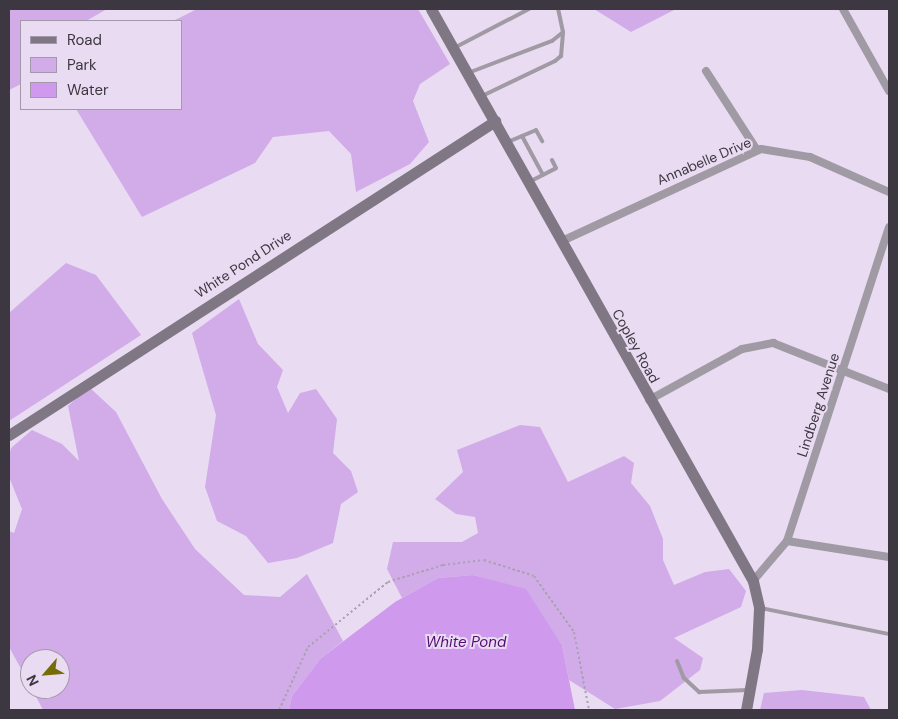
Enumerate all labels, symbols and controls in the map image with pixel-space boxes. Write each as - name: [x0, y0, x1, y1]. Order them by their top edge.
- legend: [20, 20, 182, 110]
- text: Road: [67, 30, 102, 50]
- text: Park: [67, 55, 97, 75]
- text: Water: [67, 80, 108, 100]
- street label: Annabelle Drive: [654, 134, 754, 188]
- street label: White Pond Drive: [192, 227, 294, 301]
- street label: Copley Road: [609, 306, 663, 386]
- street label: Lindberg Avenue: [793, 351, 843, 459]
- water label: White Pond: [426, 634, 506, 652]
- north arrow: [20, 649, 70, 699]
- text: N: [22, 672, 43, 689]

